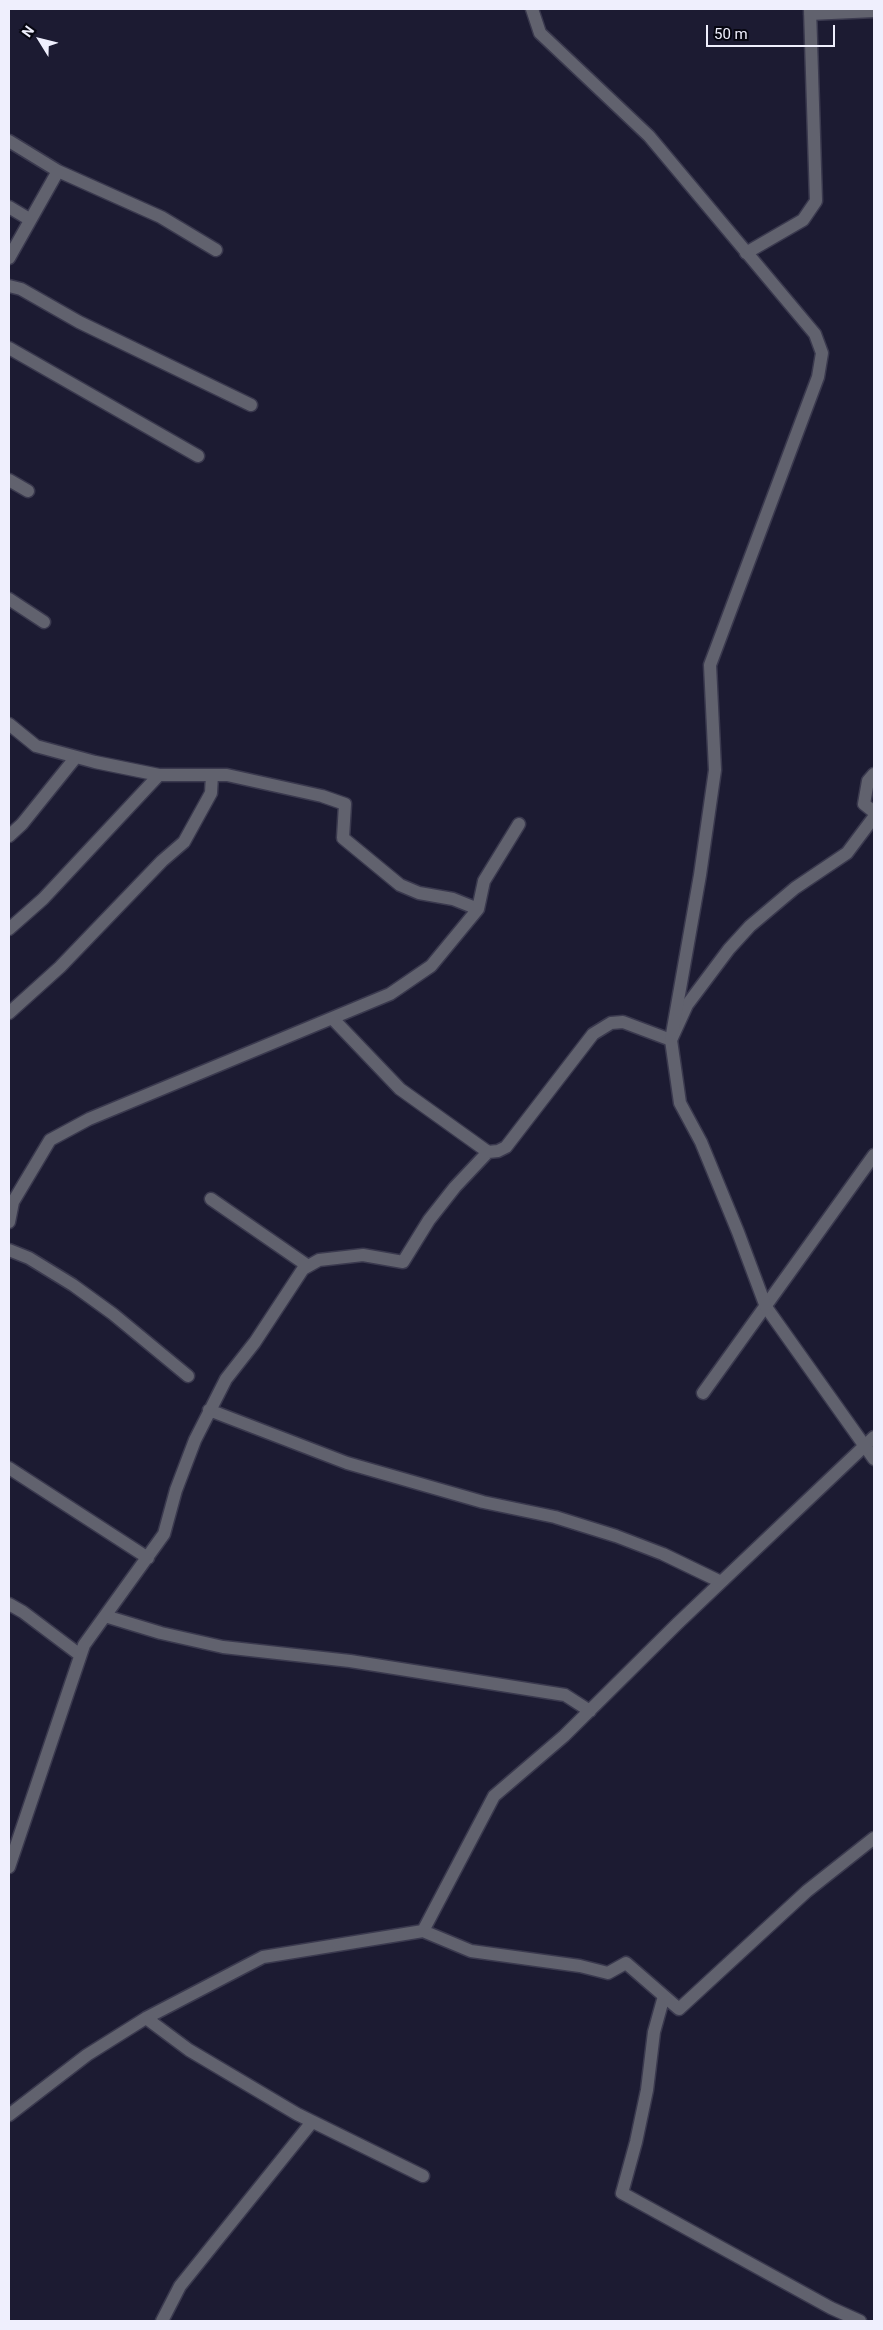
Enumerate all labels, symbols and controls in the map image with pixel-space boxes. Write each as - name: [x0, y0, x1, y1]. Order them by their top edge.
- north arrow: [15, 15, 65, 65]
- scale bar: [708, 15, 837, 47]
- text: N: [18, 22, 37, 40]
- text: 50 m: [714, 25, 748, 43]

